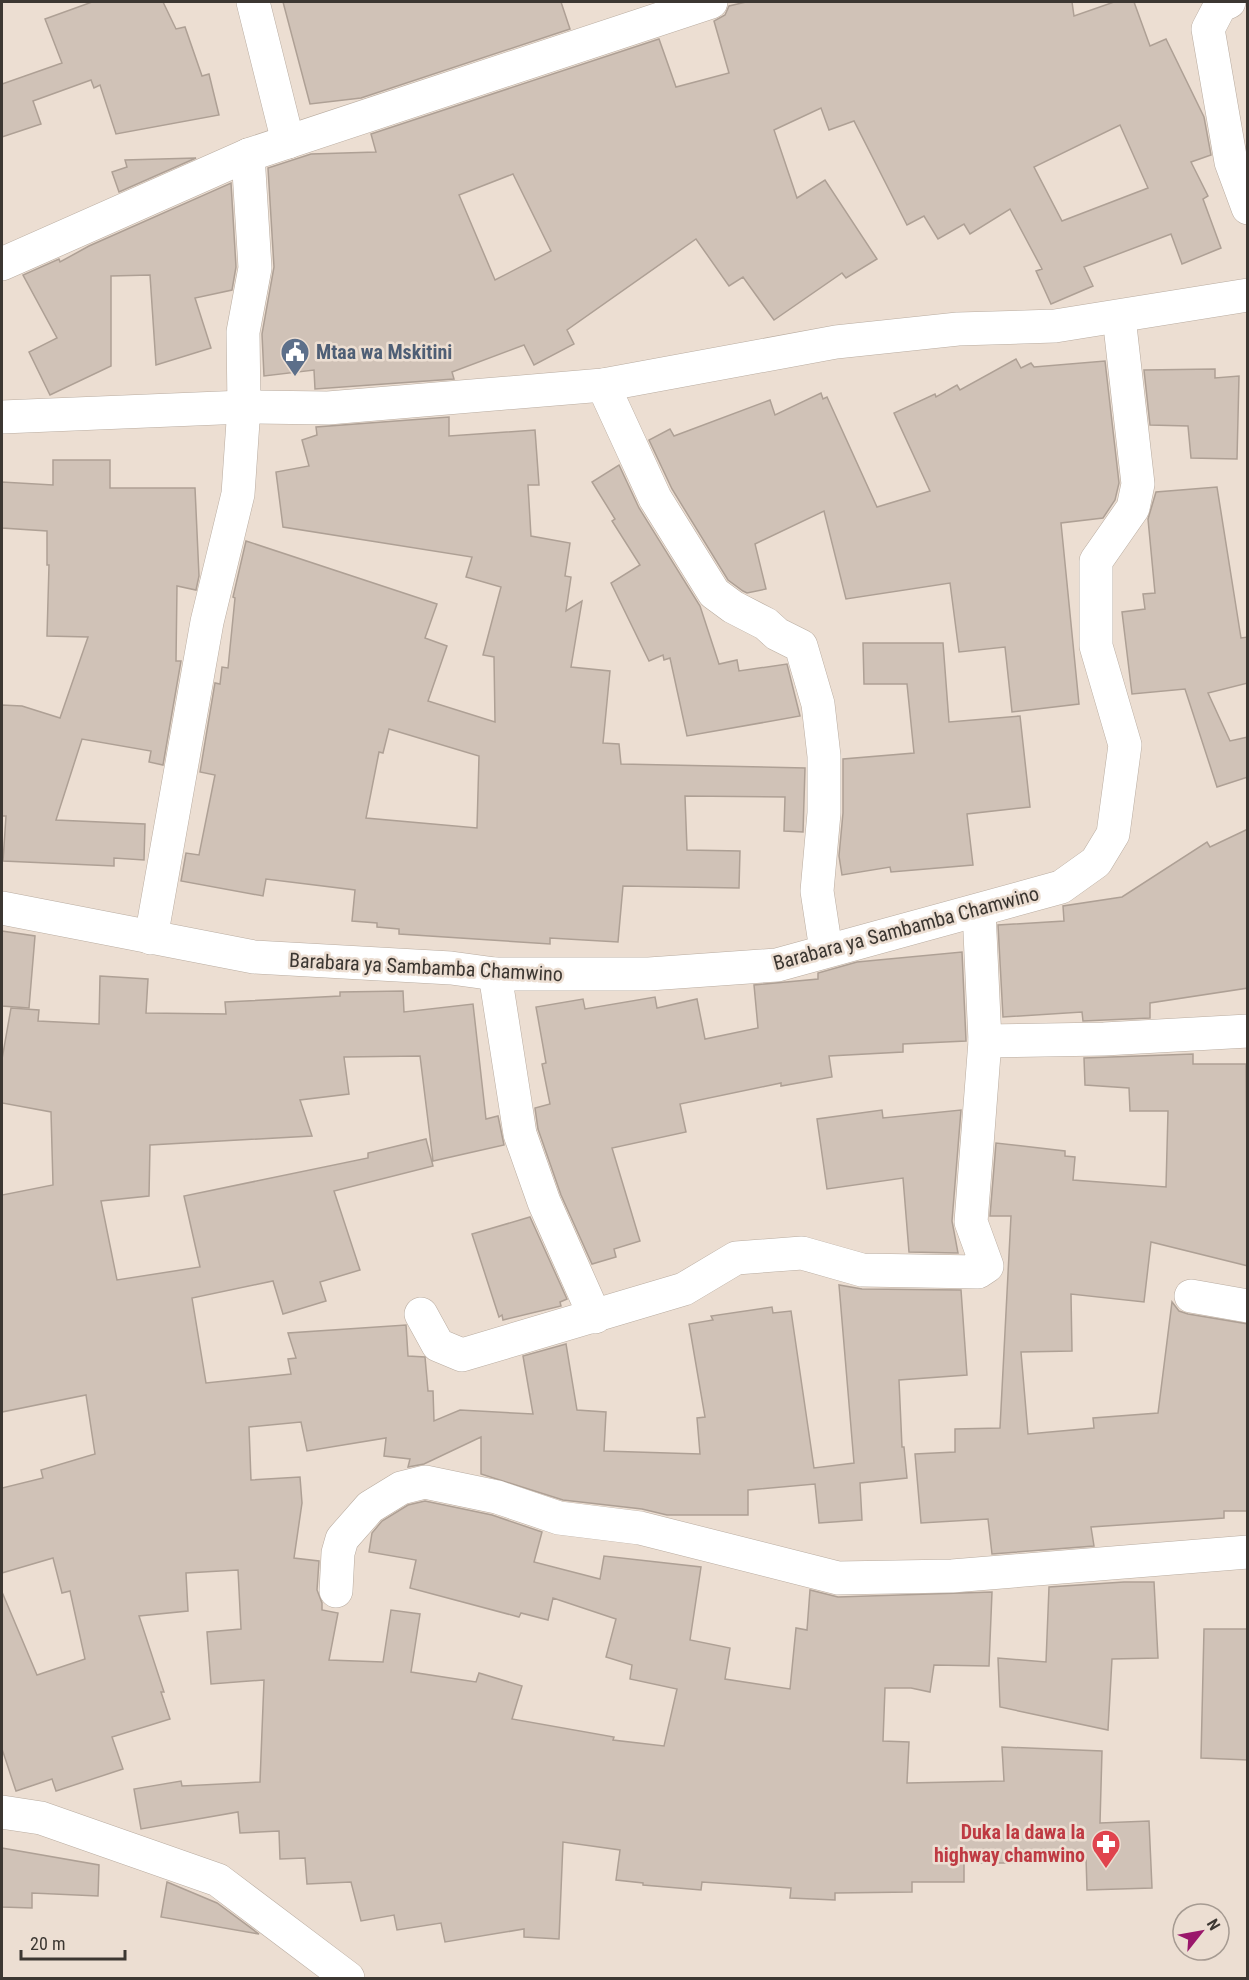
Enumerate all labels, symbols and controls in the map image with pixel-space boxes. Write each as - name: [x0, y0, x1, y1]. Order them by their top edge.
- public building icon: Mtaa wa Mskitini: [279, 336, 311, 378]
- place label: Mtaa wa Mskitini: [316, 340, 452, 364]
- street label: Barabara ya Sambamba Chamwino: [771, 881, 1041, 975]
- street label: Barabara ya Sambamba Chamwino: [289, 948, 563, 986]
- place label: Duka la dawa la highway chamwino: [934, 1820, 1085, 1867]
- pharmacy icon: Duka la dawa la highway chamwino: [1090, 1828, 1122, 1870]
- north arrow: [1171, 1902, 1231, 1962]
- text: N: [1203, 1915, 1224, 1934]
- scale bar: [21, 1923, 124, 1961]
- text: 20 m: [30, 1933, 65, 1954]

